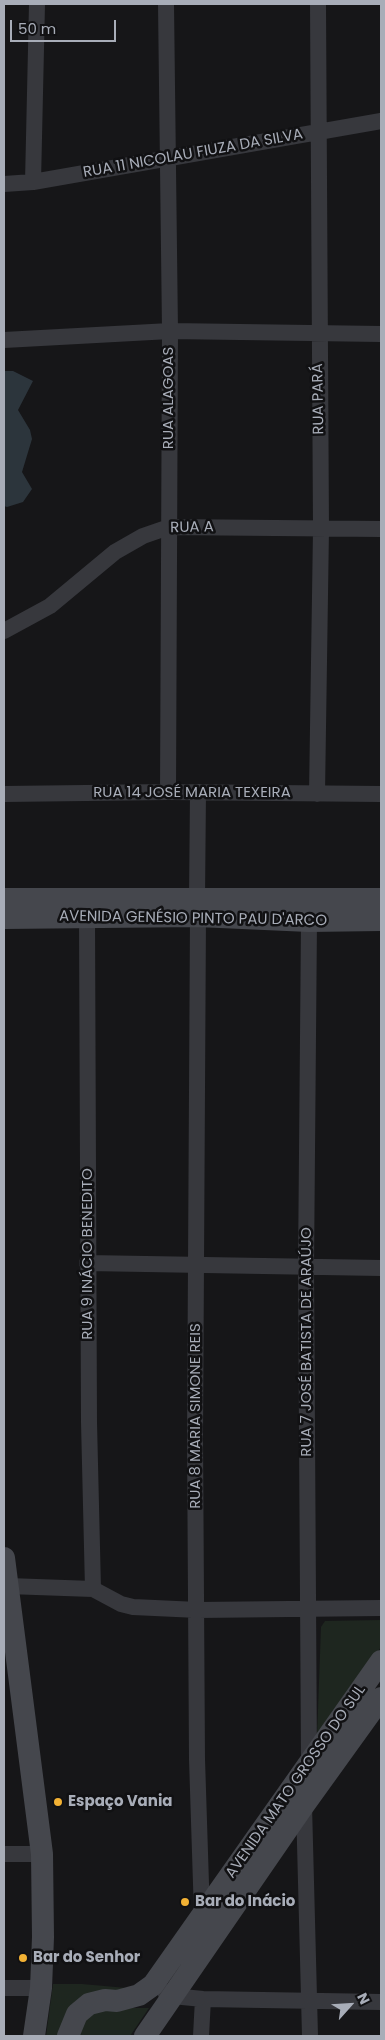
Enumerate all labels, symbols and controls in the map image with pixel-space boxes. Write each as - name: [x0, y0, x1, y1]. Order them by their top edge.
- scale bar: [12, 10, 119, 42]
- text: 50 m: [18, 18, 56, 39]
- street label: RUA 11 NICOLAU FIUZA DA SILVA: [82, 126, 304, 182]
- street label: RUA ALAGOAS: [160, 347, 178, 449]
- street label: RUA PARÁ: [309, 363, 329, 435]
- street label: RUA A: [170, 519, 214, 537]
- street label: RUA 14 JOSÉ MARIA TEXEIRA: [93, 784, 291, 802]
- street label: AVENIDA GENÉSIO PINTO PAU D'ARCO: [59, 908, 327, 930]
- street label: RUA 9 INÁCIO BENEDITO: [79, 1168, 97, 1340]
- street label: RUA 7 JOSÉ BATISTA DE ARAÚJO: [298, 1227, 316, 1457]
- street label: RUA 8 MARIA SIMONE REIS: [187, 1323, 205, 1509]
- street label: AVENIDA MATO GROSSO DO SUL: [222, 1682, 370, 1882]
- place label: Espaço Vania: [68, 1793, 173, 1811]
- marker: Espaço Vania: [52, 1796, 64, 1808]
- place label: Bar do Inácio: [195, 1893, 295, 1911]
- marker: Bar do Inácio: [179, 1896, 191, 1908]
- place label: Bar do Senhor: [33, 1949, 140, 1967]
- marker: Bar do Senhor: [17, 1952, 29, 1964]
- north arrow: [325, 1980, 375, 2030]
- text: N: [352, 1989, 375, 2008]

